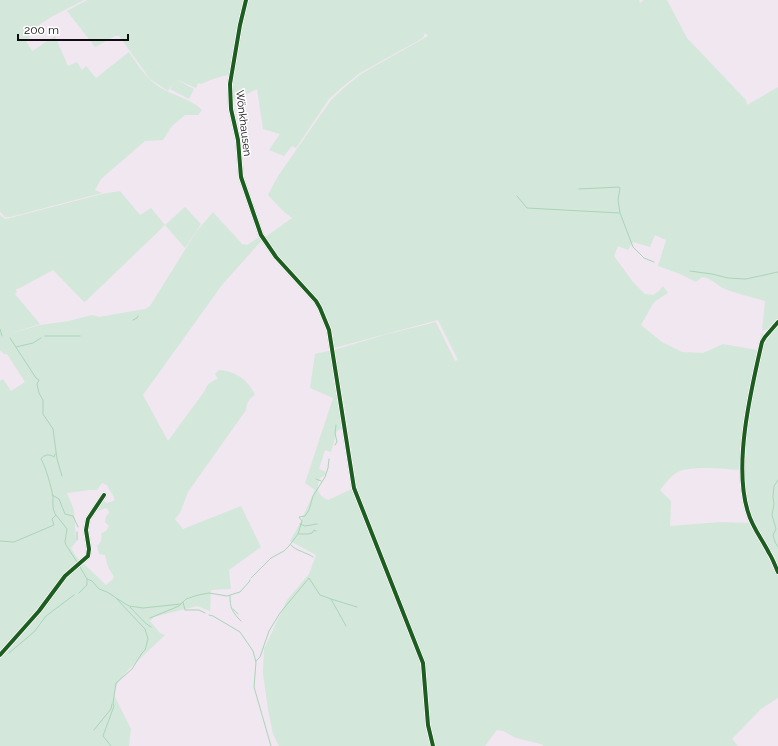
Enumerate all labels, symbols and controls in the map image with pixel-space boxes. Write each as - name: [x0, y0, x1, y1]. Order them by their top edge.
- scale bar: [18, 16, 128, 42]
- text: 200 m: [24, 23, 59, 37]
- street label: Wönkhausen: [233, 89, 254, 157]

